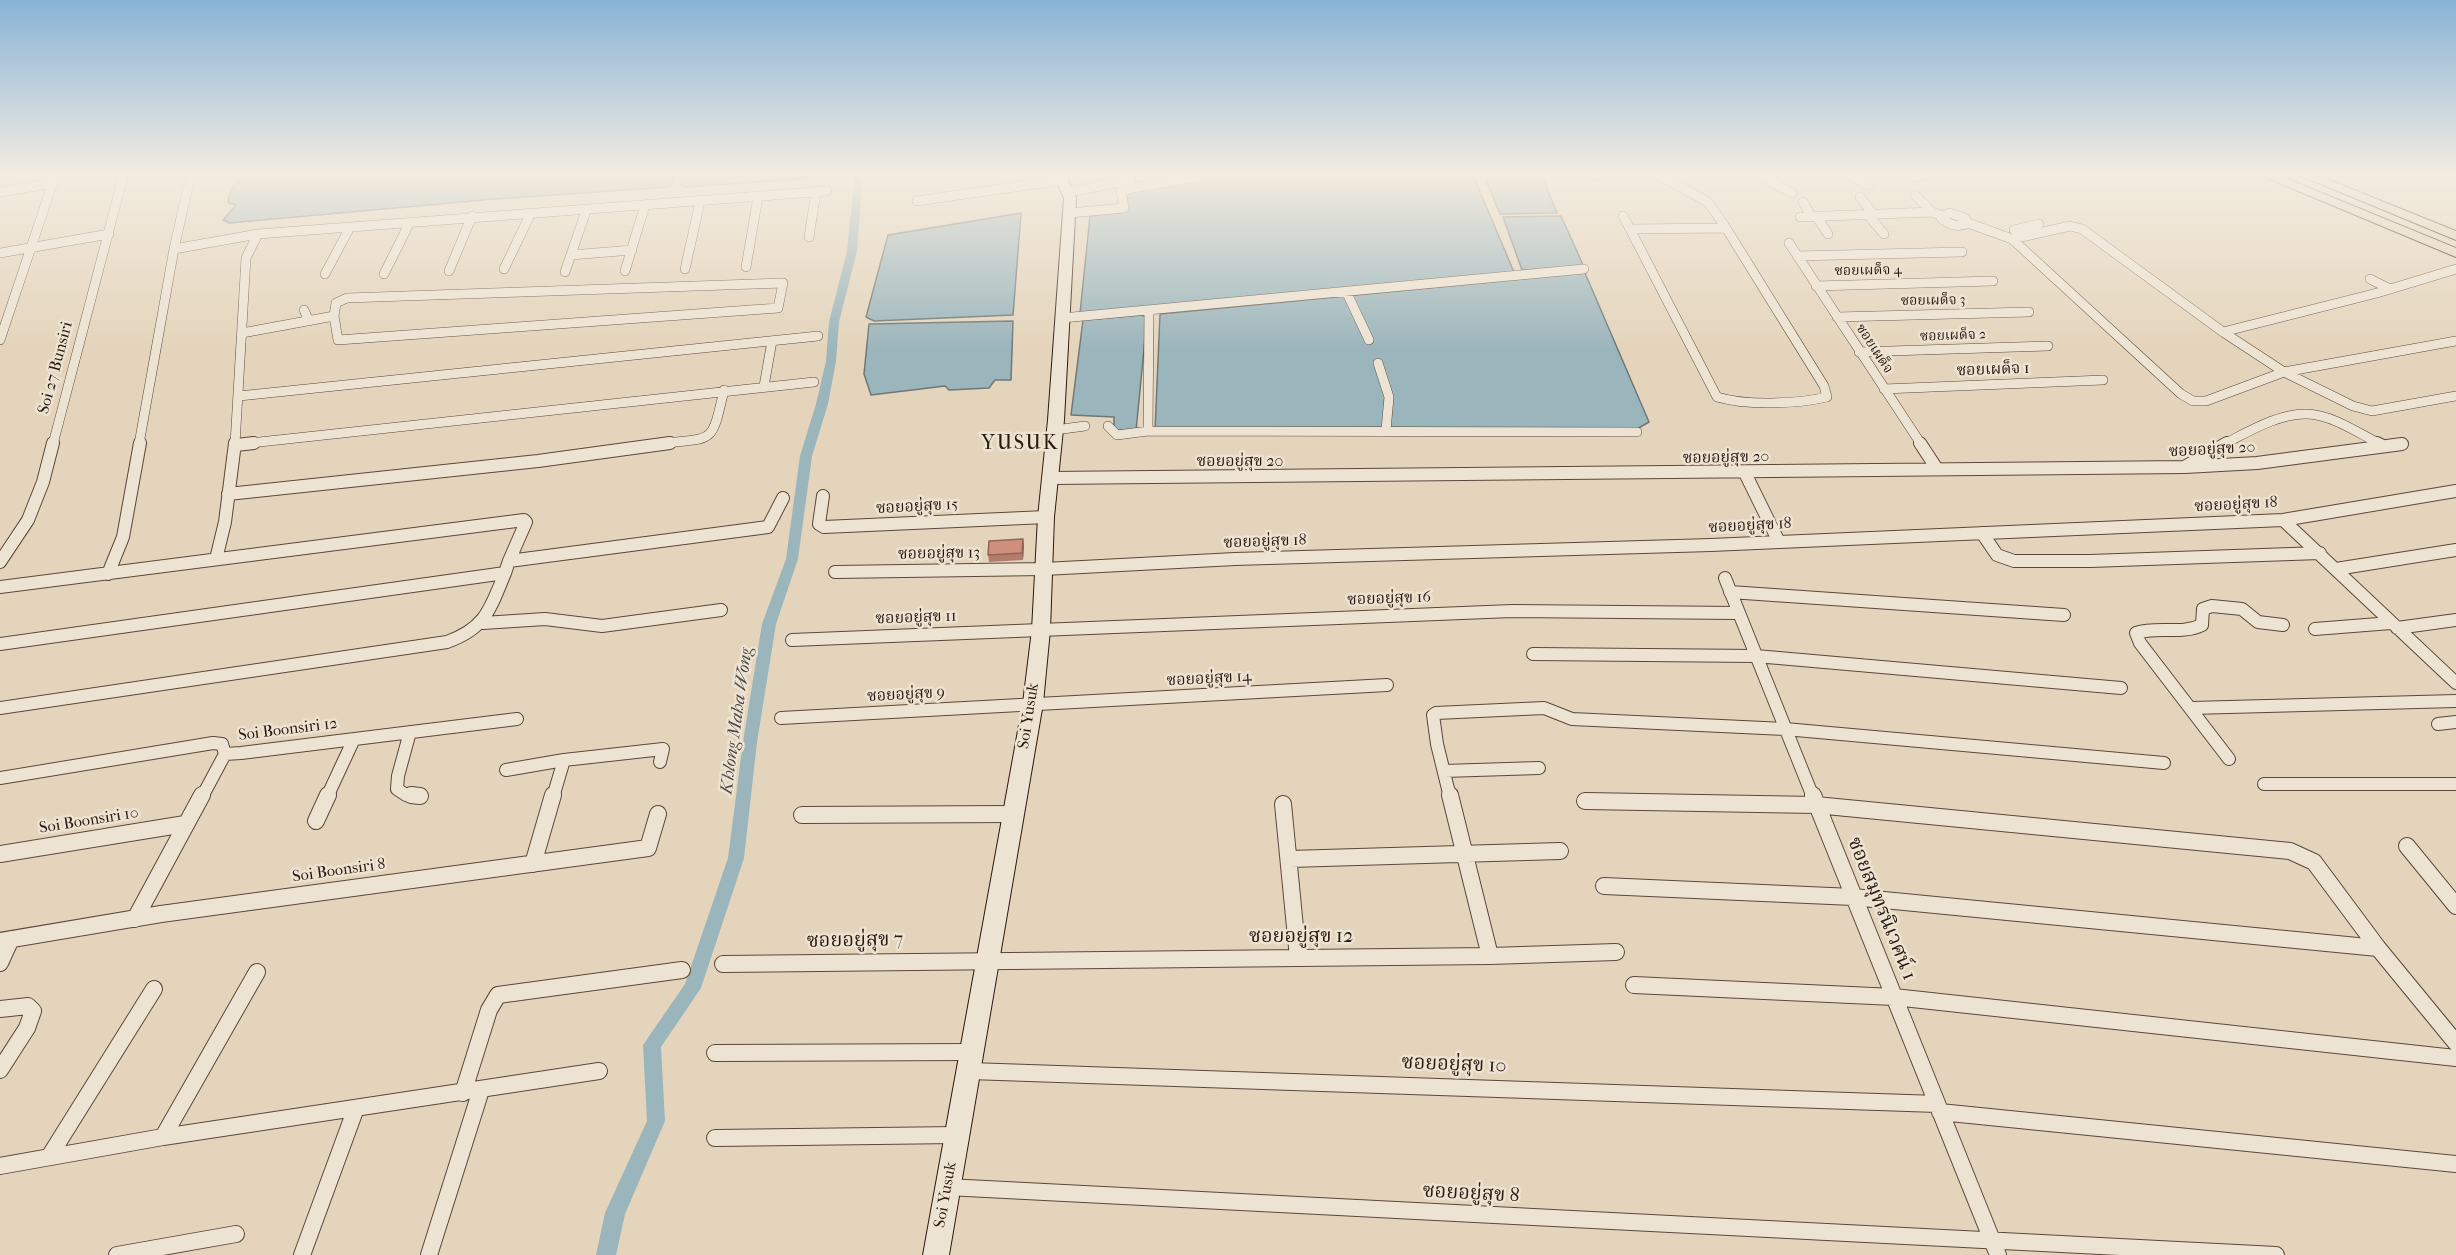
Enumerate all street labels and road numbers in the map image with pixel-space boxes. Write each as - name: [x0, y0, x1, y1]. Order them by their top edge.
- street label: ซอยเผด็จ 4: [1834, 262, 1902, 280]
- street label: ซอยเผด็จ 3: [1901, 292, 1965, 310]
- street label: Soi 27 Bunsiri: [34, 320, 78, 416]
- street label: ซอยเผด็จ: [1852, 321, 1896, 377]
- street label: ซอยเผด็จ 2: [1920, 326, 1986, 346]
- street label: ซอยเผด็จ 1: [1956, 359, 2030, 381]
- street label: ซอยอยู่สุข 20: [2168, 438, 2256, 462]
- street label: ซอยอยู่สุข 20: [1682, 448, 1770, 468]
- street label: ซอยอยู่สุข 20: [1197, 452, 1283, 472]
- street label: ซอยอยู่สุข 18: [2194, 493, 2278, 517]
- street label: ซอยอยู่สุข 15: [875, 495, 959, 519]
- street label: ซอยอยู่สุข 18: [1708, 514, 1792, 538]
- street label: ซอยอยู่สุข 18: [1223, 531, 1307, 553]
- street label: ซอยอยู่สุข 13: [898, 544, 980, 564]
- street label: ซอยอยู่สุข 16: [1347, 588, 1431, 610]
- street label: ซอยอยู่สุข 11: [875, 607, 957, 629]
- street label: ซอยอยู่สุข 14: [1166, 667, 1252, 691]
- street label: Soi Yusuk: [1014, 682, 1044, 750]
- street label: ซอยอยู่สุข 9: [867, 683, 945, 707]
- street label: Soi Boonsiri 12: [237, 714, 339, 746]
- street label: Soi Boonsiri 10: [38, 804, 140, 838]
- street label: ซอยสมุทรนิเวศน์ 1: [1841, 834, 1921, 984]
- street label: Soi Boonsiri 8: [291, 855, 387, 887]
- street label: ซอยอยู่สุข 12: [1249, 925, 1353, 949]
- street label: ซอยอยู่สุข 7: [806, 928, 904, 954]
- street label: ซอยอยู่สุข 10: [1401, 1051, 1507, 1079]
- street label: Soi Yusuk: [931, 1161, 961, 1229]
- street label: ซอยอยู่สุข 8: [1422, 1179, 1520, 1209]

